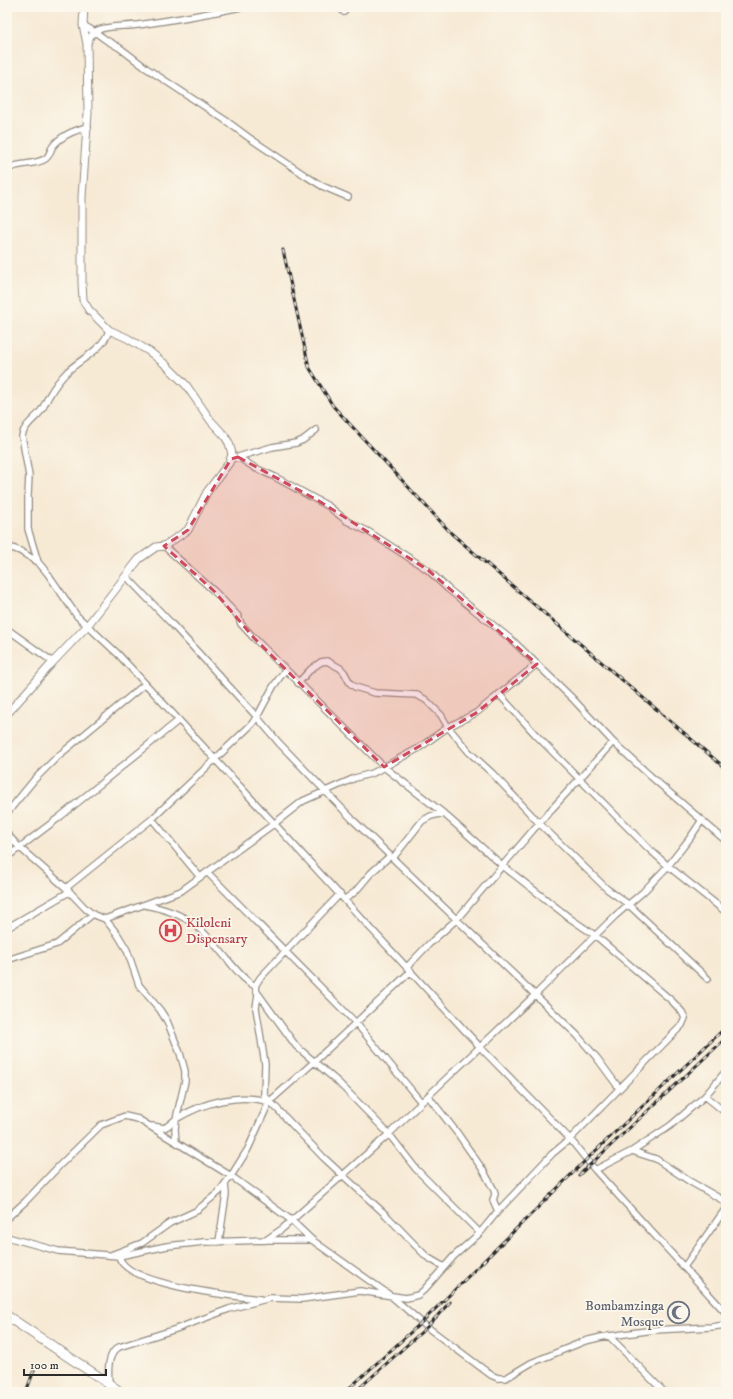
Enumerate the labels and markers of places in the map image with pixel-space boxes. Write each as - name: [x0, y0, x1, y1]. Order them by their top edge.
- place label: Kiloleni Dispensary: [186, 914, 248, 948]
- hospital icon: Kiloleni Dispensary: [157, 917, 183, 943]
- place label: Bombamzinga Mosque: [585, 1297, 664, 1331]
- mosque icon: Bombamzinga Mosque: [666, 1300, 692, 1326]

